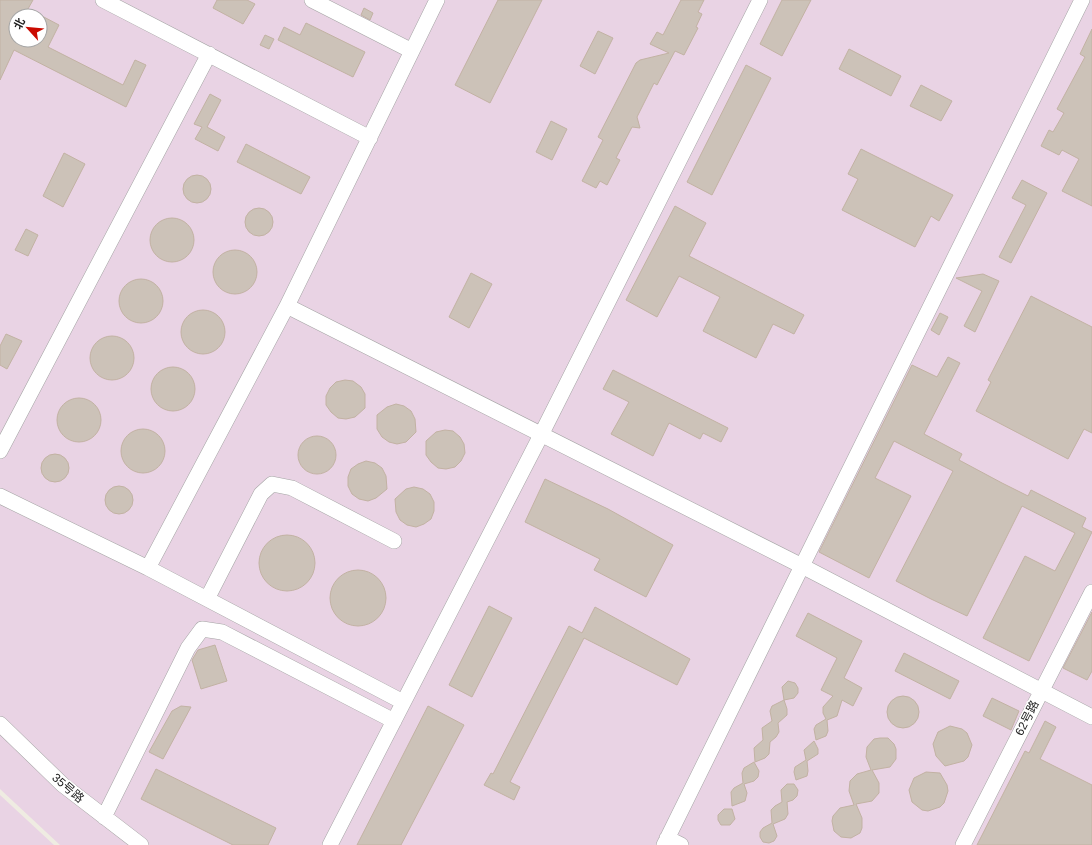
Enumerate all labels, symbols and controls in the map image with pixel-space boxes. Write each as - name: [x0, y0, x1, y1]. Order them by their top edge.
- north arrow: [8, 8, 48, 48]
- text: 北: [11, 16, 27, 31]
- street label: 62号路: [1012, 698, 1042, 738]
- street label: 35号路: [49, 770, 87, 806]

